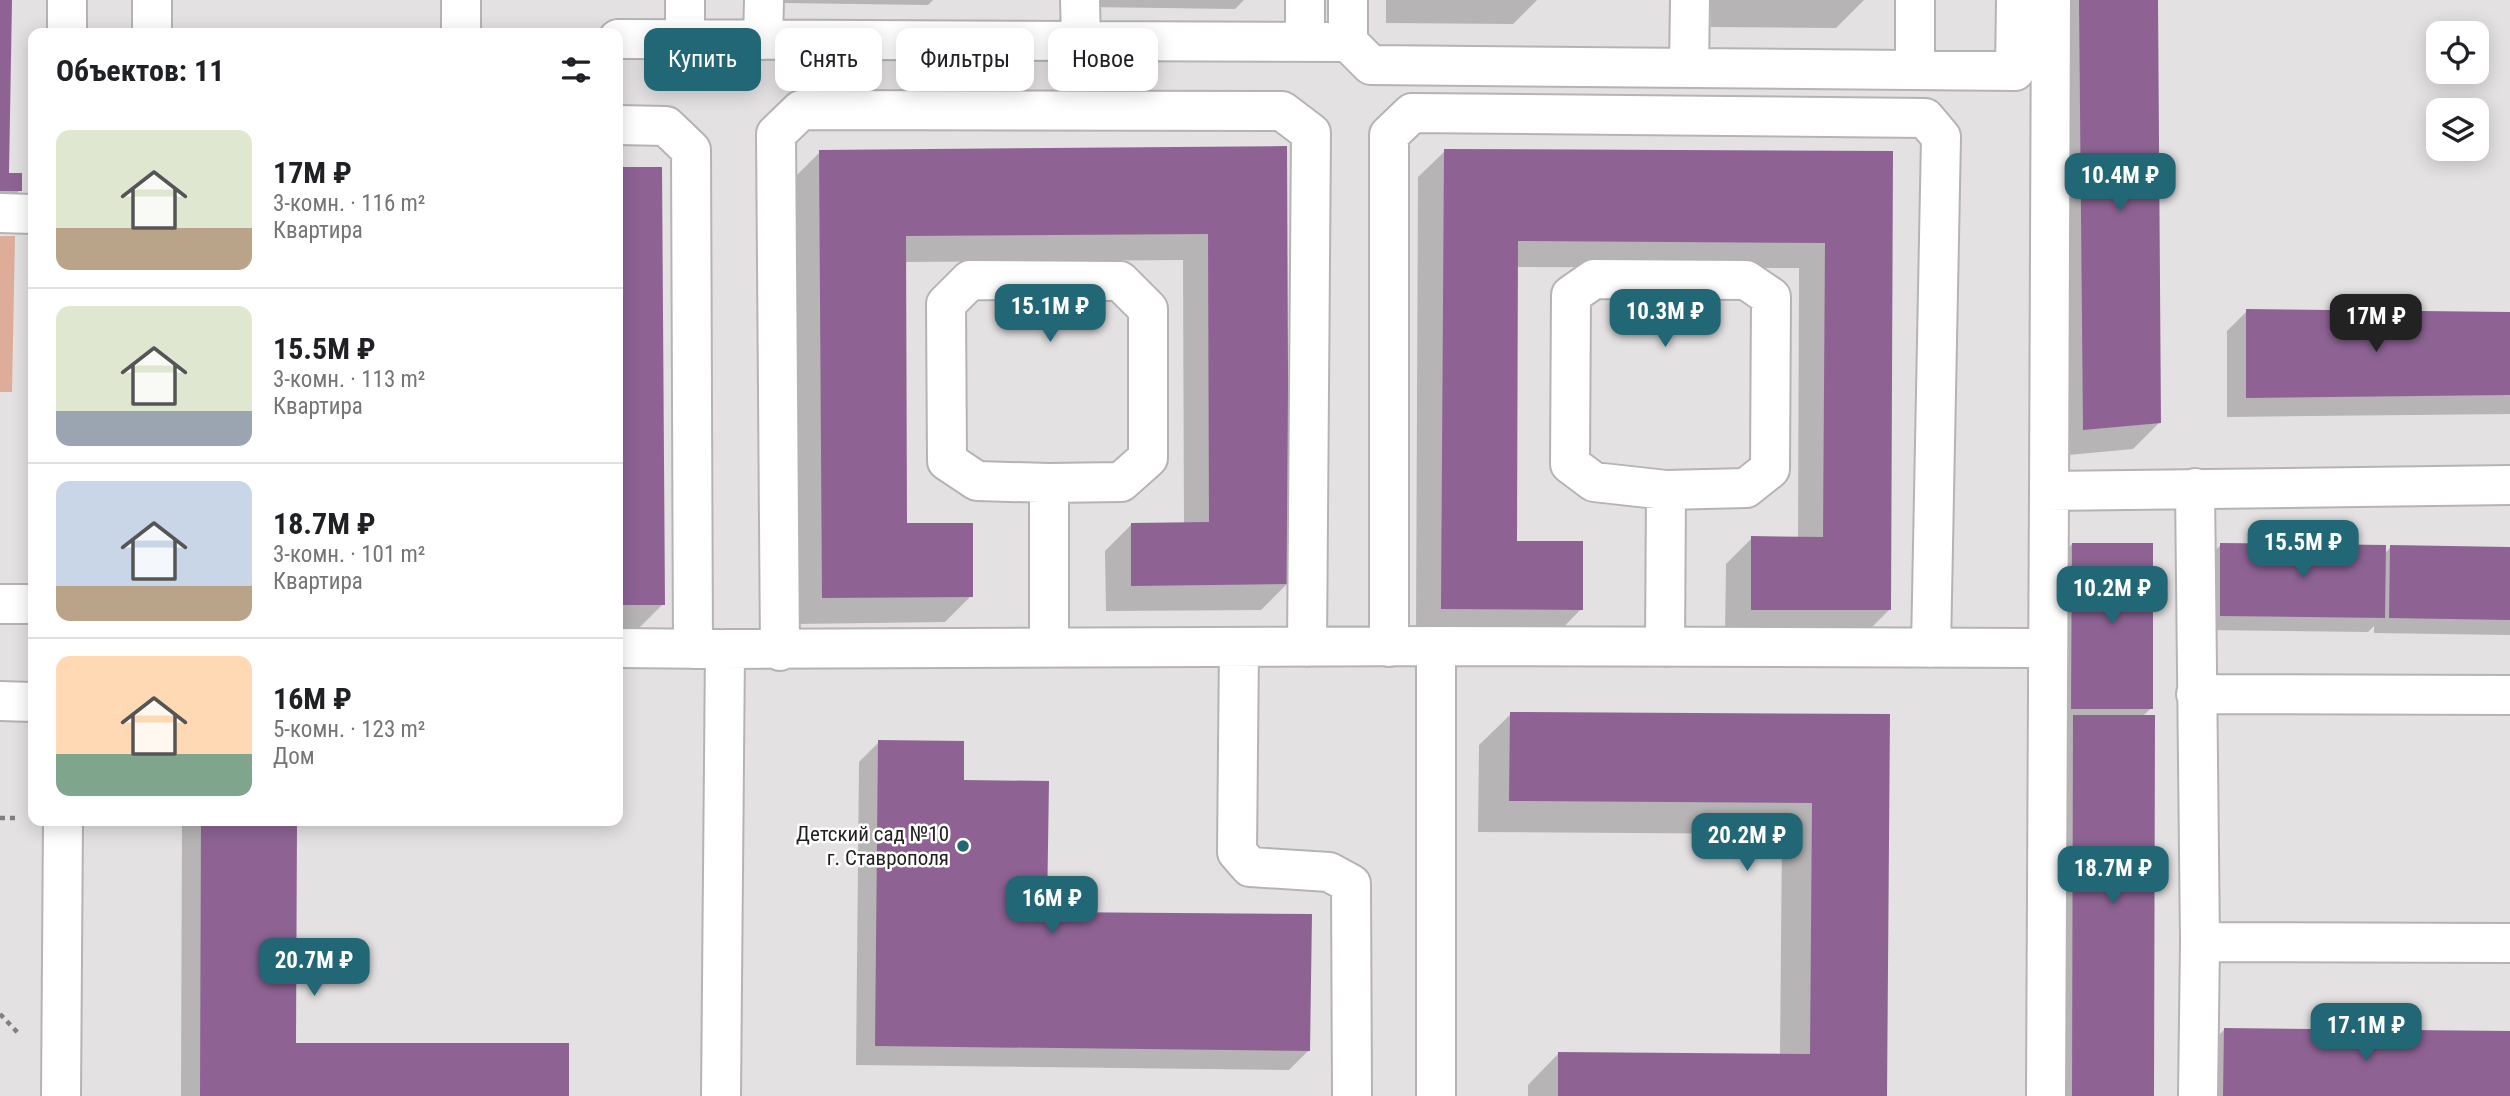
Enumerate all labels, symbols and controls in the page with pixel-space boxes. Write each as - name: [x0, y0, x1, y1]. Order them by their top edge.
- map controls: [2426, 21, 2489, 161]
- button: locate: [2426, 21, 2489, 84]
- chip: Купить: [644, 28, 761, 91]
- chip: Снять: [775, 28, 882, 91]
- chip: Фильтры: [896, 28, 1034, 91]
- chip: Новое: [1048, 28, 1158, 91]
- icon: filters: [557, 51, 595, 89]
- text: Объектов: 11: [56, 53, 224, 88]
- button: layers: [2426, 98, 2489, 161]
- pin: 10.4M ₽: [2055, 154, 2185, 213]
- text: 17M ₽: [273, 155, 352, 190]
- icon: home: [112, 158, 196, 242]
- text: 10.4M ₽: [2081, 162, 2159, 189]
- text: 3-комн. · 116 m²: [273, 190, 425, 217]
- text: Квартира: [273, 217, 363, 244]
- pin: 15.1M ₽: [985, 284, 1115, 344]
- pin: 10.3M ₽: [1600, 290, 1730, 349]
- text: 15.1M ₽: [1011, 293, 1089, 320]
- pin: 17M ₽: [2327, 294, 2425, 354]
- text: 10.3M ₽: [1626, 298, 1704, 325]
- text: 17M ₽: [2346, 303, 2406, 330]
- text: 15.5M ₽: [273, 331, 376, 366]
- icon: home: [112, 334, 196, 418]
- text: 3-комн. · 113 m²: [273, 366, 425, 393]
- text: Квартира: [273, 393, 363, 420]
- text: 18.7M ₽: [273, 506, 376, 541]
- icon: home: [112, 509, 196, 593]
- pin: 15.5M ₽: [2238, 520, 2368, 580]
- text: 15.5M ₽: [2264, 529, 2342, 556]
- text: 3-комн. · 101 m²: [273, 541, 425, 568]
- pin: 10.2M ₽: [2047, 566, 2177, 626]
- text: Квартира: [273, 568, 363, 595]
- text: 10.2M ₽: [2073, 575, 2151, 602]
- text: 16M ₽: [273, 681, 352, 716]
- icon: home: [112, 684, 196, 768]
- text: 5-комн. · 123 m²: [273, 716, 425, 743]
- text: Дом: [273, 743, 315, 770]
- pin: 20.2M ₽: [1682, 814, 1812, 873]
- place label: Детский сад №10 г. Ставрополя: [796, 822, 949, 870]
- text: 20.2M ₽: [1708, 822, 1786, 849]
- marker: Детский сад №10 г. Ставрополя: [955, 838, 971, 854]
- pin: 18.7M ₽: [2048, 846, 2178, 906]
- text: 18.7M ₽: [2074, 855, 2152, 882]
- pin: 16M ₽: [1003, 876, 1101, 936]
- text: 16M ₽: [1022, 885, 1082, 912]
- pin: 20.7M ₽: [249, 939, 379, 998]
- text: 20.7M ₽: [275, 947, 353, 974]
- pin: 17.1M ₽: [2301, 1004, 2431, 1063]
- text: 17.1M ₽: [2327, 1012, 2405, 1039]

